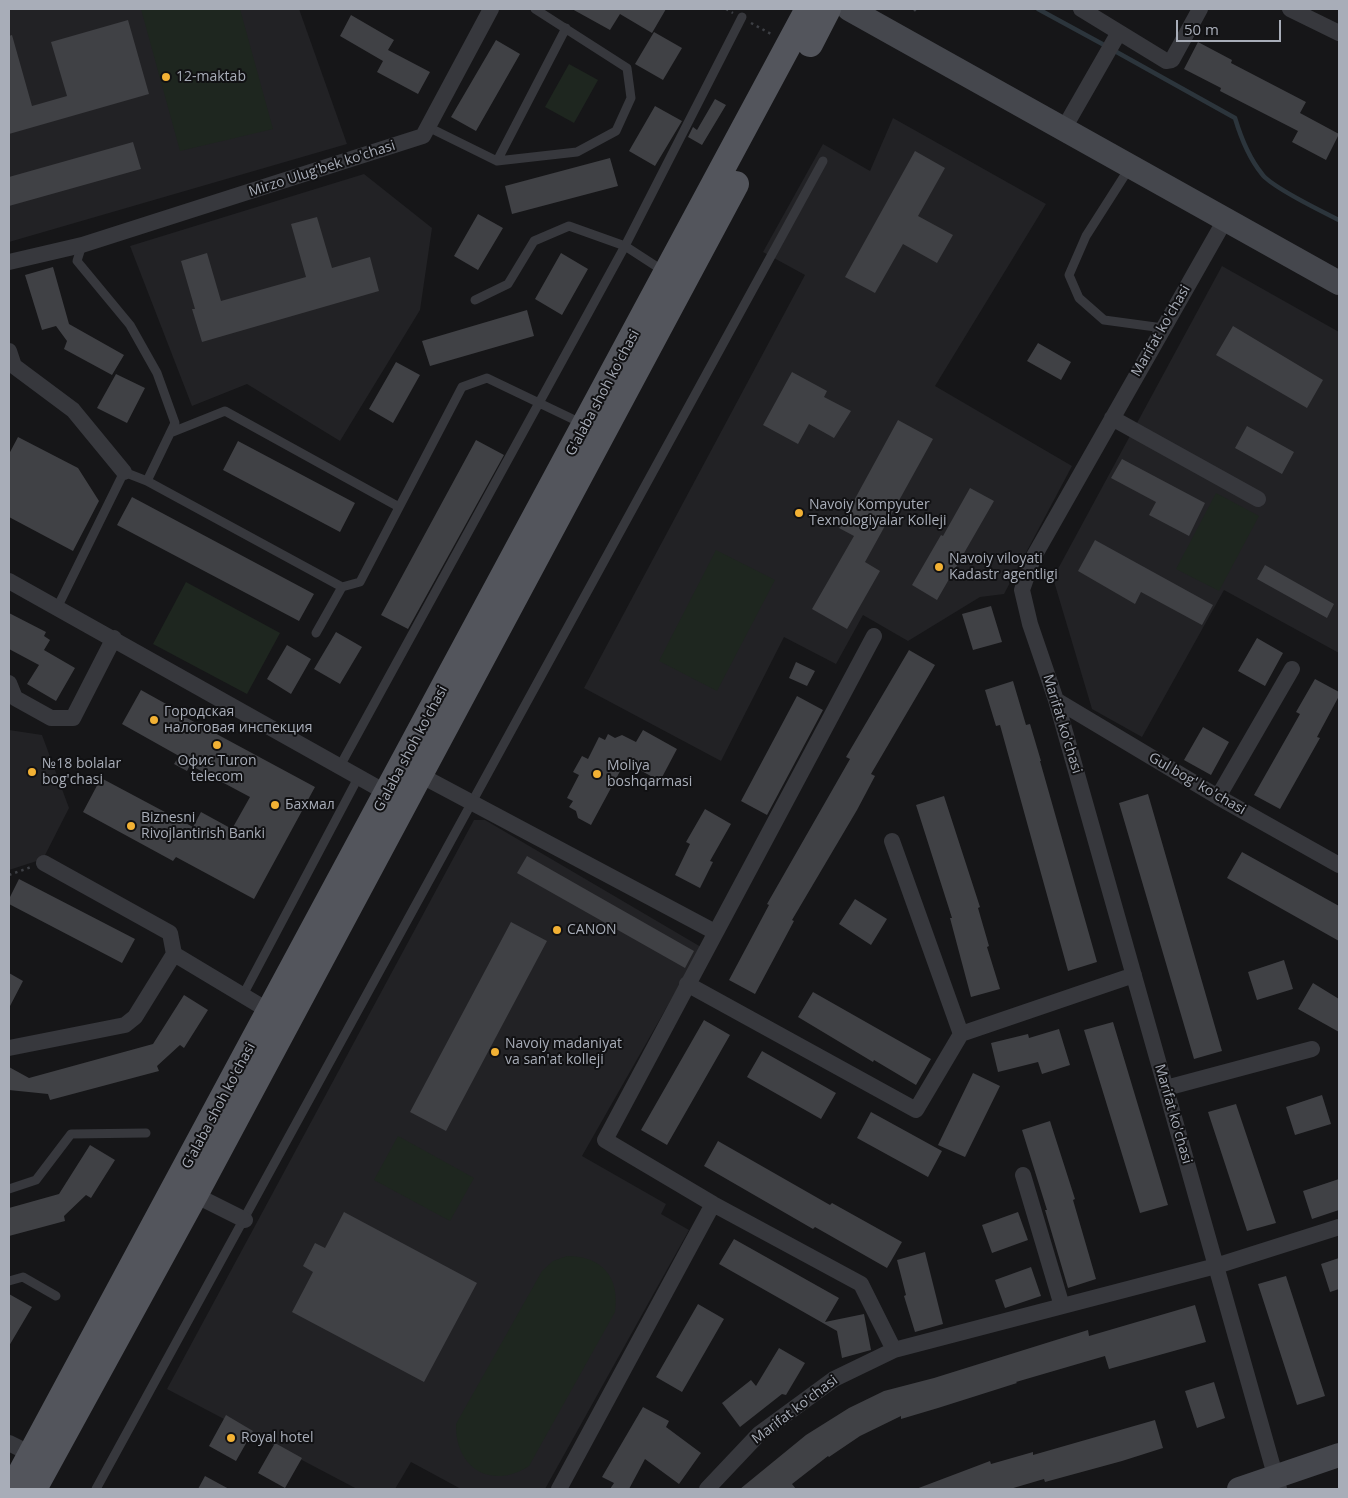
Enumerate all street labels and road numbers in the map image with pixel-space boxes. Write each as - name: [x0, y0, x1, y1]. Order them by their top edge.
- street label: Mirzo Ulug'bek ko'chasi: [247, 137, 397, 201]
- street label: Marifat ko'chasi: [1128, 282, 1194, 380]
- street label: G'alaba shoh ko'chasi: [563, 327, 643, 459]
- street label: Marifat ko'chasi: [1039, 672, 1085, 776]
- street label: G'alaba shoh ko'chasi: [371, 683, 451, 815]
- street label: Gul bog' ko'chasi: [1145, 749, 1249, 819]
- street label: G'alaba shoh ko'chasi: [179, 1040, 259, 1172]
- street label: Marifat ko'chasi: [1151, 1062, 1195, 1166]
- street label: Marifat ko'chasi: [749, 1372, 841, 1448]

